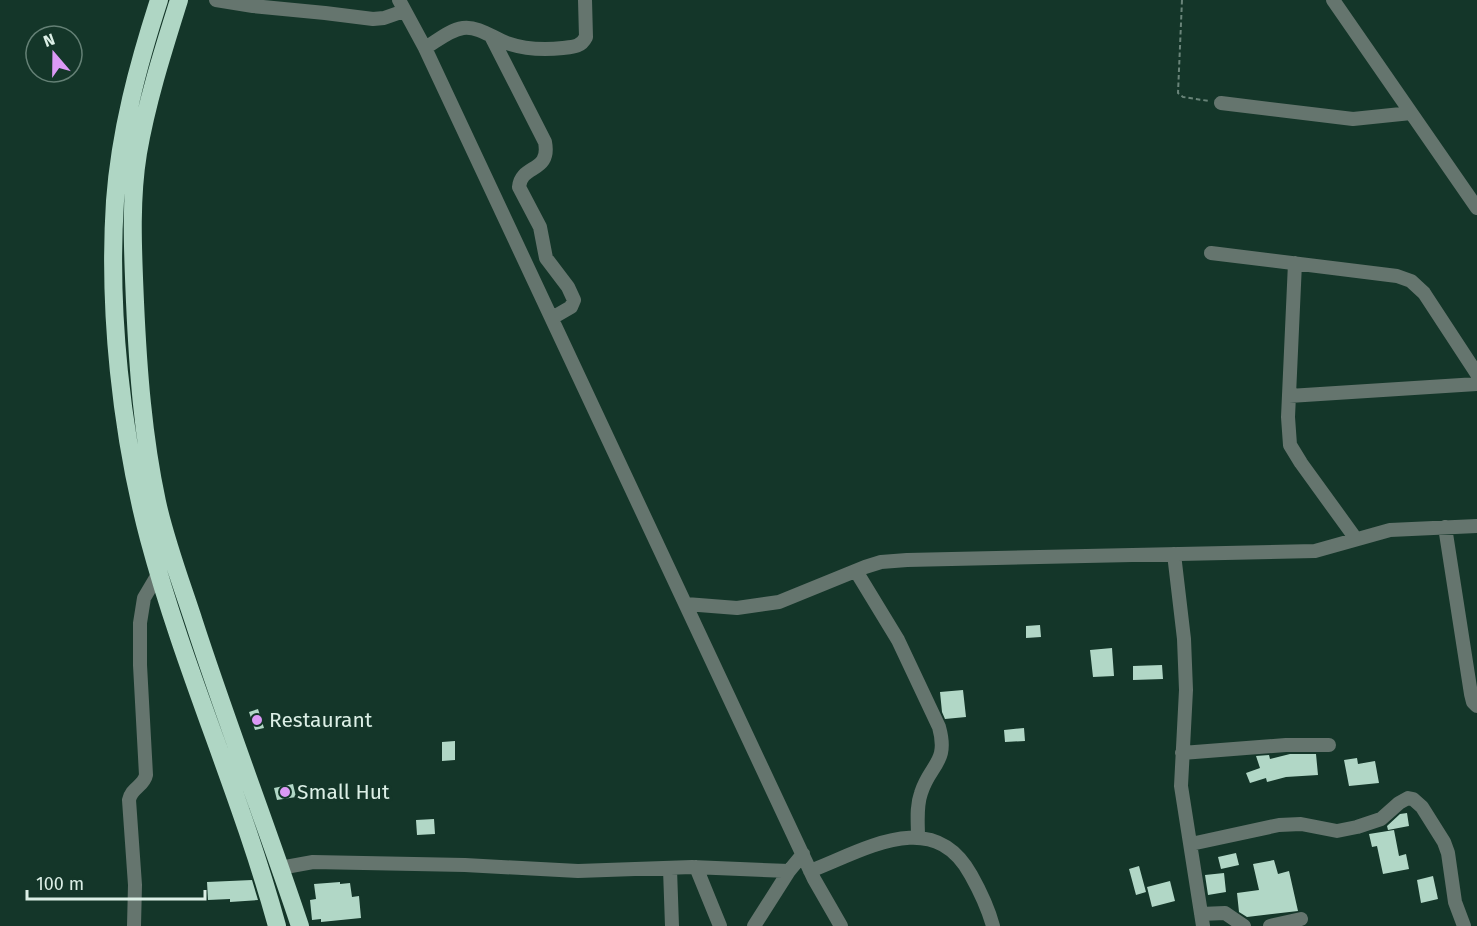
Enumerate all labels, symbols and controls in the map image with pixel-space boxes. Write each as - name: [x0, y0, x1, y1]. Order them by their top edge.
- north arrow: [24, 24, 84, 84]
- text: N: [41, 30, 57, 51]
- place label: Restaurant: [269, 707, 373, 733]
- marker: Restaurant: [250, 713, 264, 727]
- place label: Small Hut: [297, 779, 390, 805]
- marker: Small Hut: [278, 785, 292, 799]
- scale bar: [27, 863, 206, 901]
- text: 100 m: [36, 873, 84, 895]

